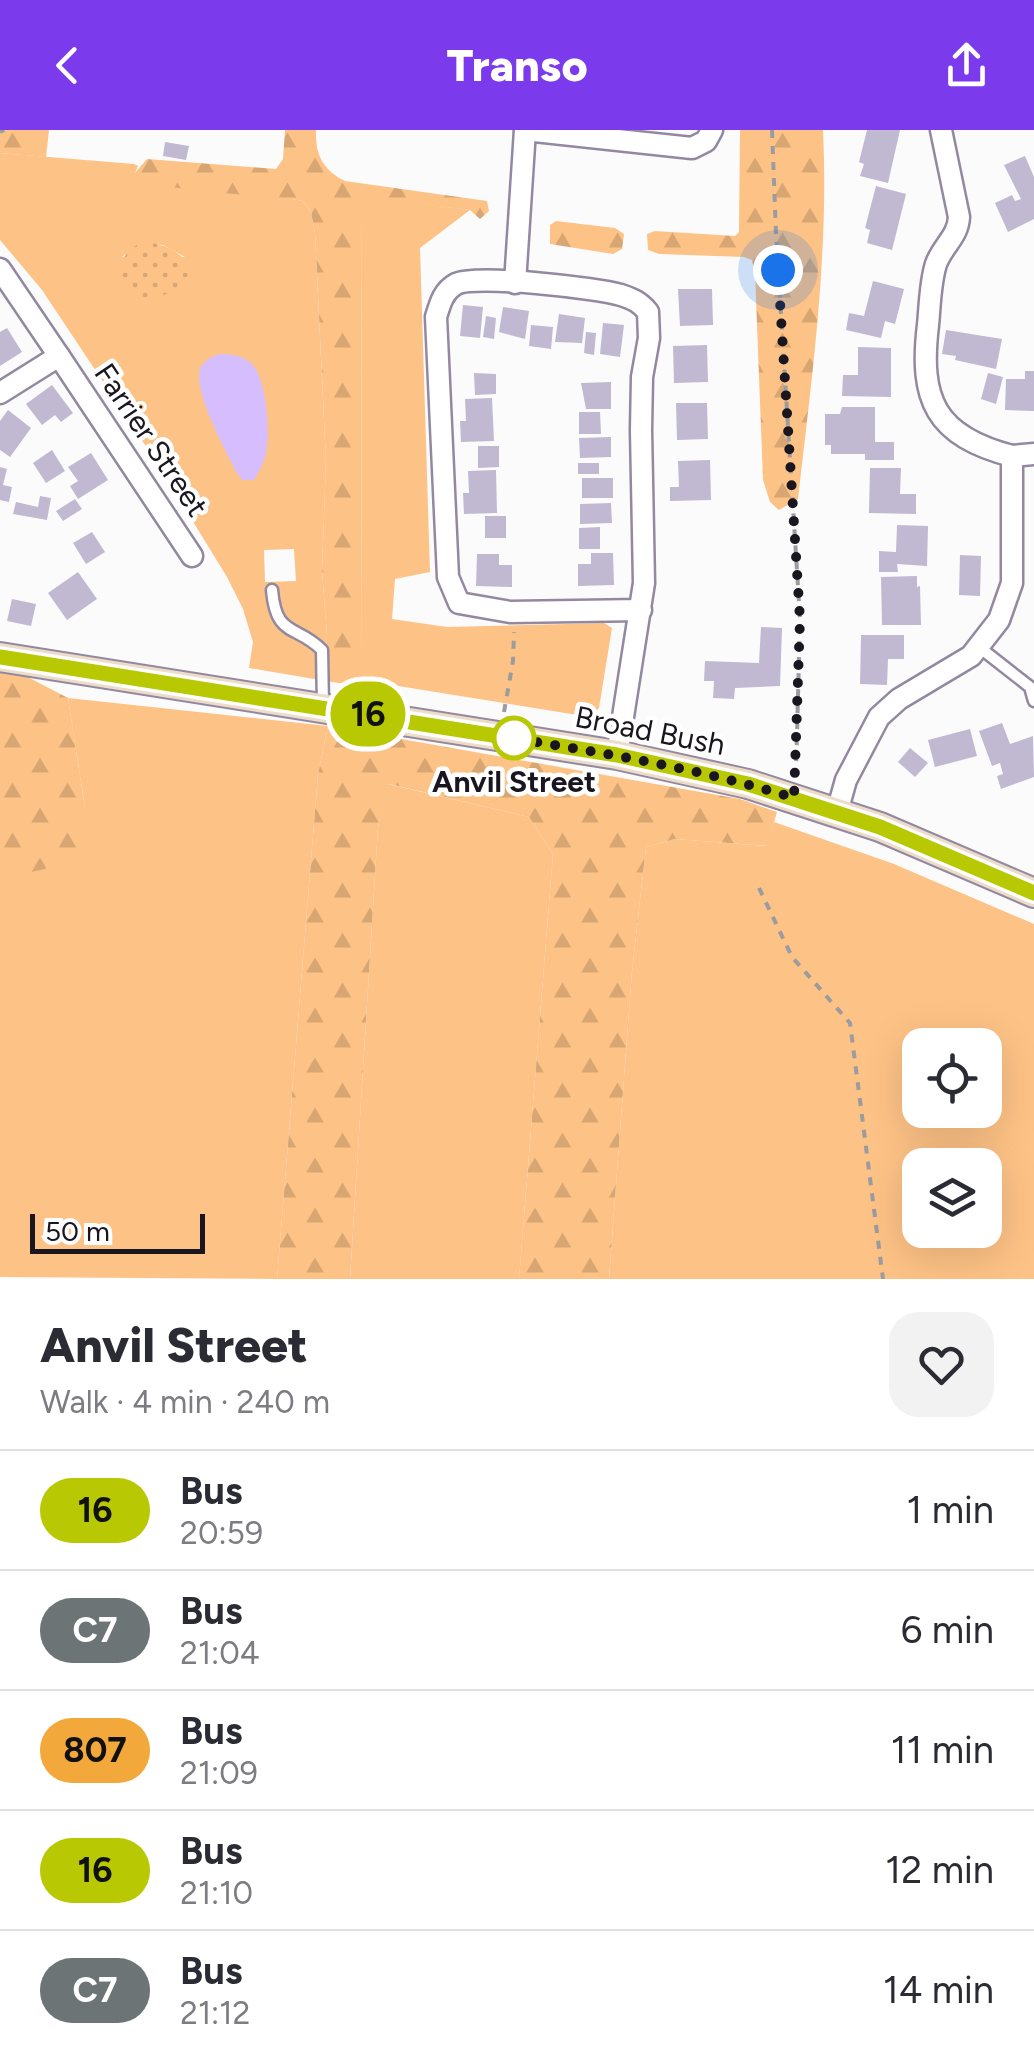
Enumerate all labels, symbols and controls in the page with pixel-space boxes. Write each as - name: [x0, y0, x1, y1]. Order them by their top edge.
- icon: back: [40, 38, 95, 93]
- text: Transo: [446, 38, 588, 92]
- icon: share: [939, 38, 994, 93]
- your location: [753, 245, 803, 295]
- street label: Farrier Street: [87, 356, 216, 523]
- line badge: 16: [323, 682, 413, 746]
- text: 16: [350, 693, 386, 735]
- street label: Broad Bush: [572, 698, 728, 763]
- marker: Anvil Street: [493, 717, 535, 759]
- place label: Anvil Street: [432, 763, 596, 800]
- map controls: [902, 1028, 1002, 1248]
- button: locate: [902, 1028, 1002, 1128]
- button: layers: [902, 1148, 1002, 1248]
- scale bar: [30, 1209, 205, 1254]
- text: 50 m: [45, 1214, 110, 1248]
- button: heart: [889, 1312, 994, 1417]
- text: Anvil Street: [40, 1316, 308, 1374]
- text: Walk · 4 min · 240 m: [40, 1383, 330, 1421]
- text: Bus: [180, 1468, 243, 1514]
- text: 1 min: [907, 1487, 994, 1533]
- text: 16: [77, 1489, 113, 1531]
- text: 20:59: [180, 1514, 263, 1552]
- text: Bus: [180, 1588, 243, 1634]
- text: 6 min: [901, 1607, 994, 1653]
- text: C7: [73, 1609, 117, 1651]
- text: 21:04: [180, 1634, 260, 1672]
- text: Bus: [180, 1708, 243, 1754]
- text: 11 min: [891, 1727, 994, 1773]
- text: 807: [63, 1729, 127, 1771]
- text: 21:09: [180, 1754, 258, 1792]
- text: Bus: [180, 1828, 243, 1874]
- text: 12 min: [885, 1847, 994, 1893]
- text: 16: [77, 1849, 113, 1891]
- text: 21:10: [180, 1874, 253, 1912]
- text: Bus: [180, 1948, 243, 1994]
- text: 14 min: [883, 1967, 994, 2013]
- text: C7: [73, 1969, 117, 2011]
- text: 21:12: [180, 1994, 250, 2032]

